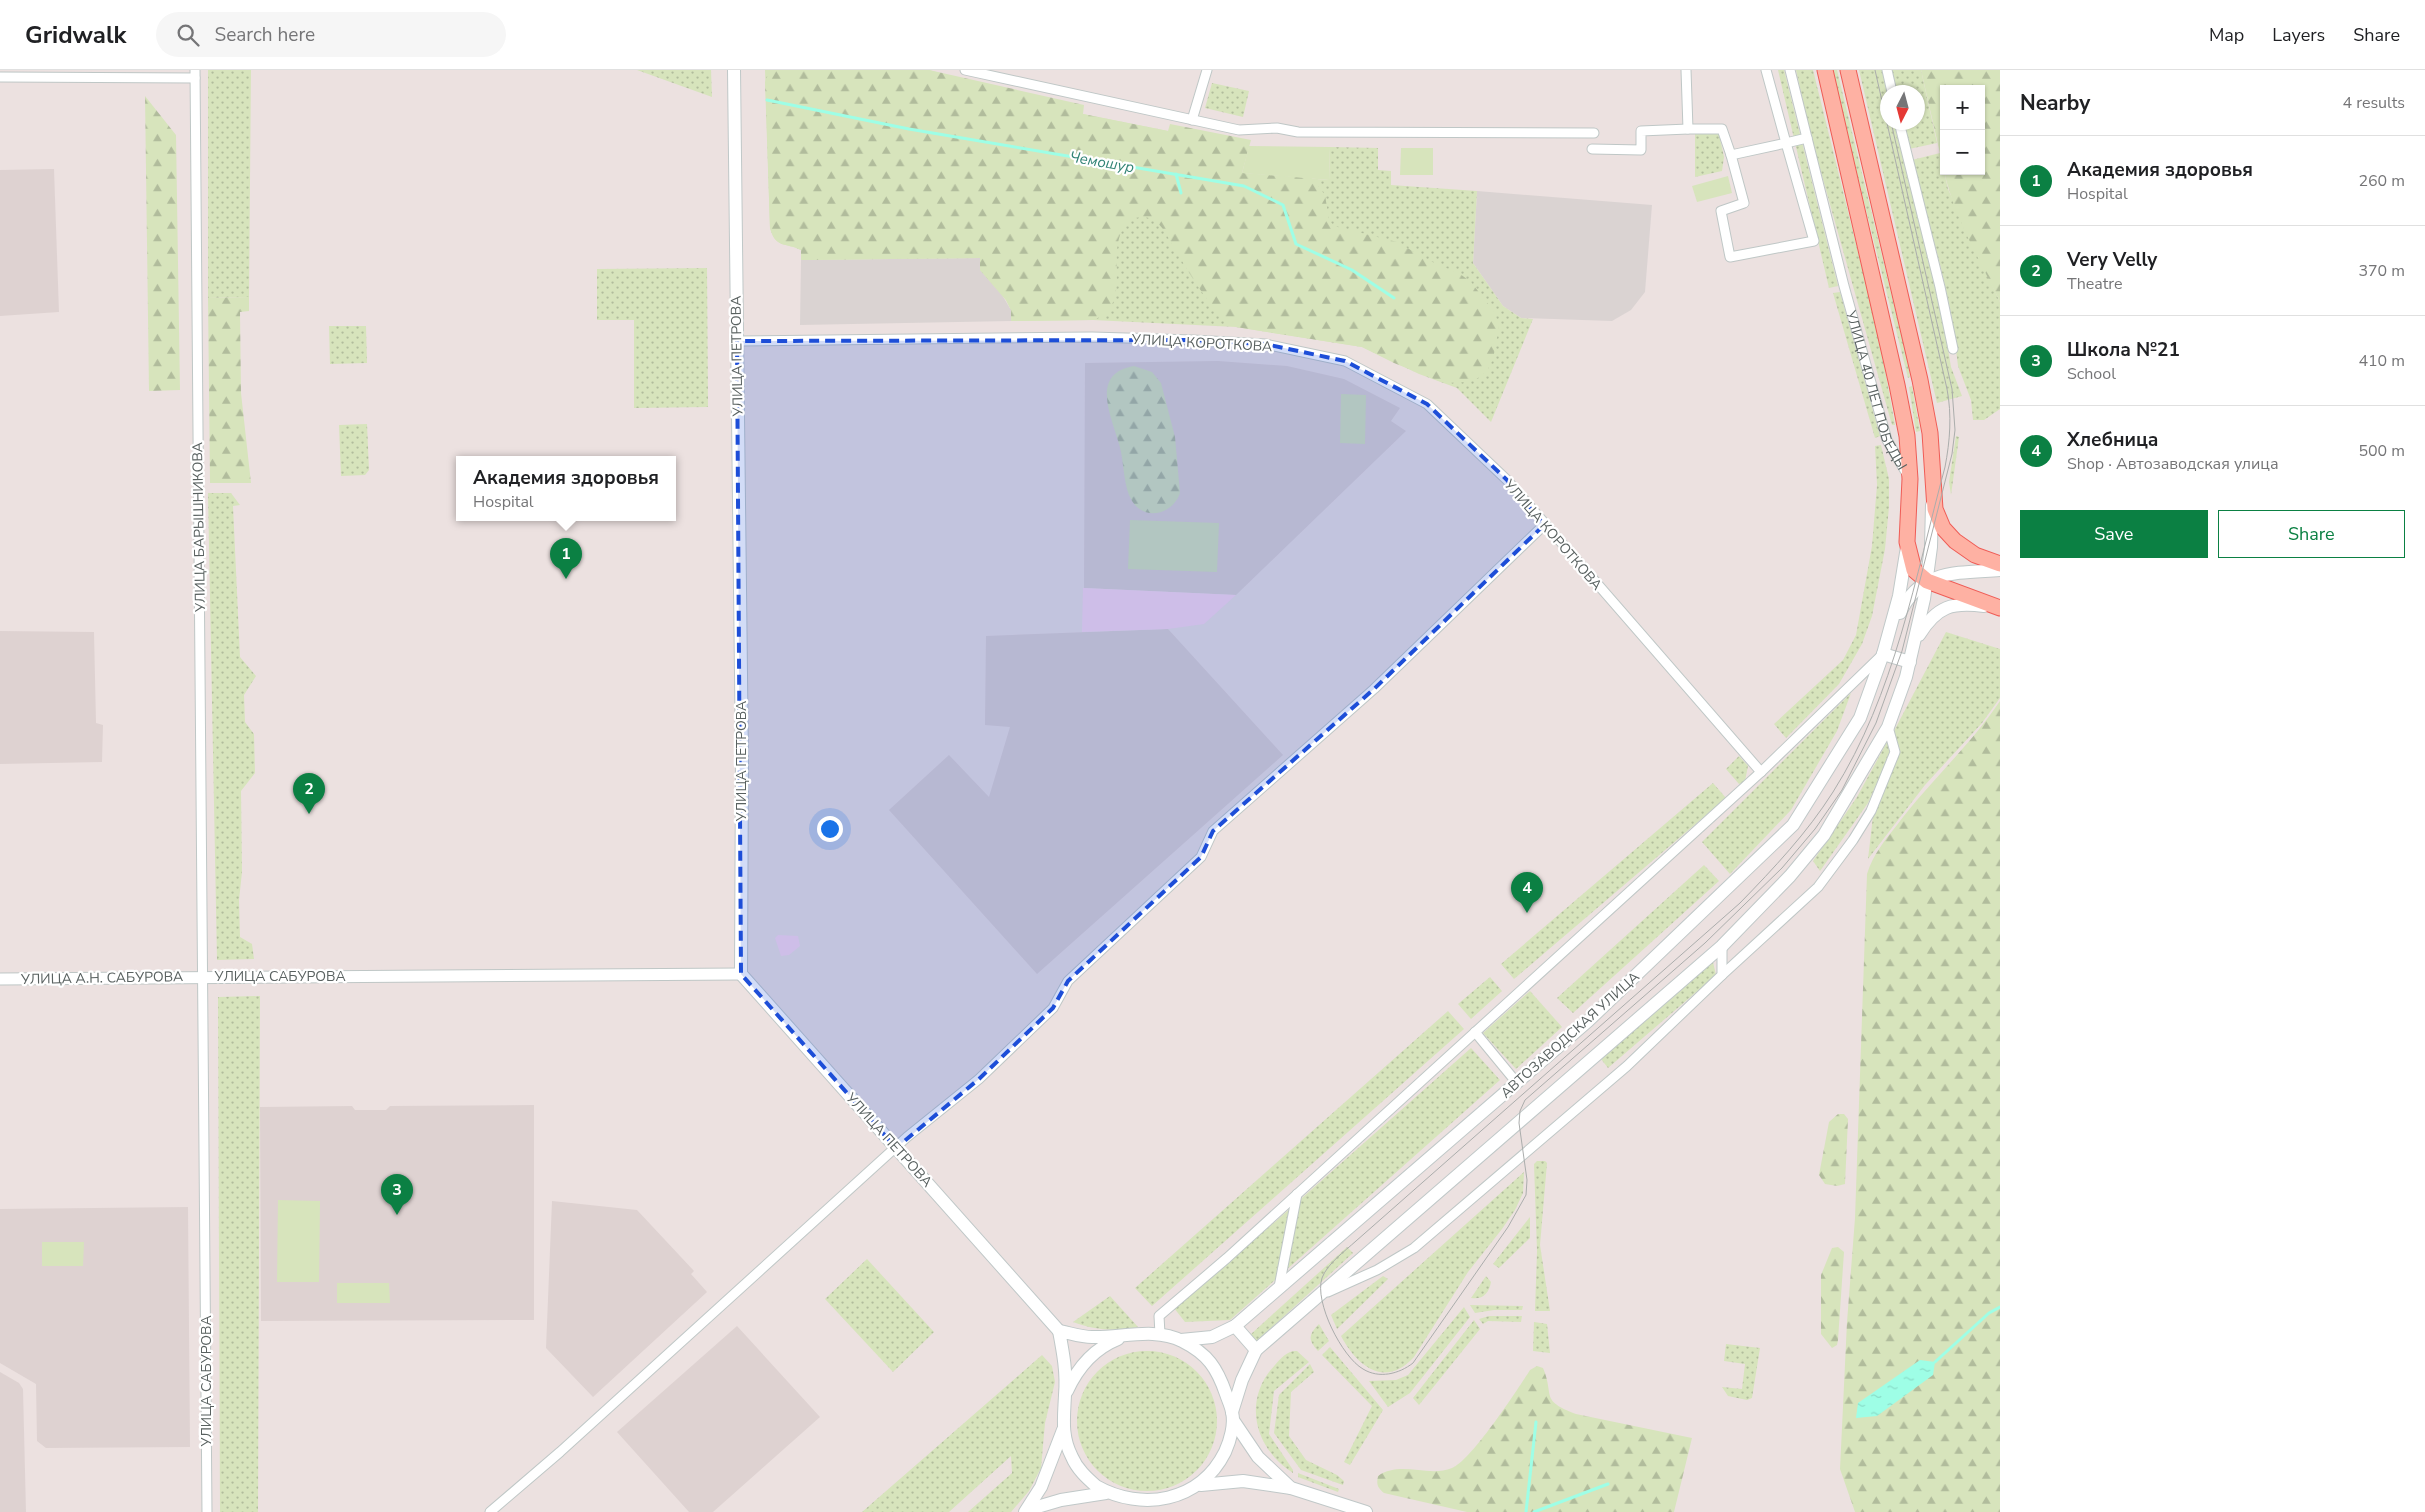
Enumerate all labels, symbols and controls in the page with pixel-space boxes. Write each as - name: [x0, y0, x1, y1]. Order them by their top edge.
- search box: [156, 12, 506, 57]
- text: Gridwalk: [25, 19, 126, 51]
- icon: search: [174, 21, 202, 49]
- text: Search here: [214, 22, 315, 48]
- text: Map: [2209, 23, 2244, 47]
- text: Layers: [2272, 23, 2325, 47]
- text: Share: [2353, 23, 2400, 47]
- north arrow: [1880, 85, 1925, 130]
- map controls: [1940, 85, 1985, 175]
- button: +: [1940, 85, 1985, 130]
- text: Nearby: [2020, 89, 2090, 117]
- text: 4 results: [2343, 92, 2405, 114]
- button: −: [1940, 130, 1985, 175]
- water label: Чемошур: [1068, 146, 1136, 178]
- text: Академия здоровья: [2067, 157, 2253, 183]
- text: 1: [2031, 170, 2041, 192]
- text: 260 m: [2358, 170, 2405, 192]
- text: Hospital: [2067, 183, 2128, 205]
- text: Very Velly: [2067, 247, 2157, 273]
- text: 2: [2031, 260, 2041, 282]
- text: 370 m: [2358, 260, 2405, 282]
- text: Theatre: [2067, 273, 2122, 295]
- street label: УЛИЦА ПЕТРОВА: [726, 296, 748, 417]
- street label: УЛИЦА 40 ЛЕТ ПОБЕДЫ: [1842, 307, 1912, 473]
- street label: УЛИЦА КОРОТКОВА: [1130, 330, 1273, 356]
- text: Школа №21: [2067, 337, 2180, 363]
- text: 3: [2031, 350, 2041, 372]
- text: 410 m: [2358, 350, 2405, 372]
- text: School: [2067, 363, 2116, 385]
- text: Хлебница: [2067, 427, 2158, 453]
- text: 4: [2031, 440, 2041, 462]
- text: 500 m: [2358, 440, 2405, 462]
- street label: УЛИЦА БАРЫШНИКОВА: [188, 442, 210, 613]
- text: Shop · Автозаводская улица: [2067, 453, 2279, 475]
- popup: [456, 456, 676, 521]
- text: Академия здоровья: [473, 465, 659, 491]
- street label: УЛИЦА КОРОТКОВА: [1499, 475, 1606, 594]
- text: Hospital: [473, 491, 534, 513]
- button: Save: [2020, 510, 2208, 558]
- button: Share: [2218, 510, 2405, 558]
- pin: 1: [550, 538, 582, 579]
- street label: УЛИЦА ПЕТРОВА: [732, 701, 751, 822]
- pin: 2: [293, 773, 325, 814]
- your location: [817, 816, 843, 842]
- pin: 4: [1511, 872, 1543, 913]
- street label: УЛИЦА А.Н. САБУРОВА: [20, 967, 183, 989]
- street label: УЛИЦА САБУРОВА: [213, 967, 346, 986]
- street label: АВТОЗАВОДСКАЯ УЛИЦА: [1497, 968, 1643, 1102]
- street label: УЛИЦА ПЕТРОВА: [841, 1088, 936, 1191]
- pin: 3: [381, 1174, 413, 1215]
- street label: УЛИЦА САБУРОВА: [197, 1315, 216, 1448]

